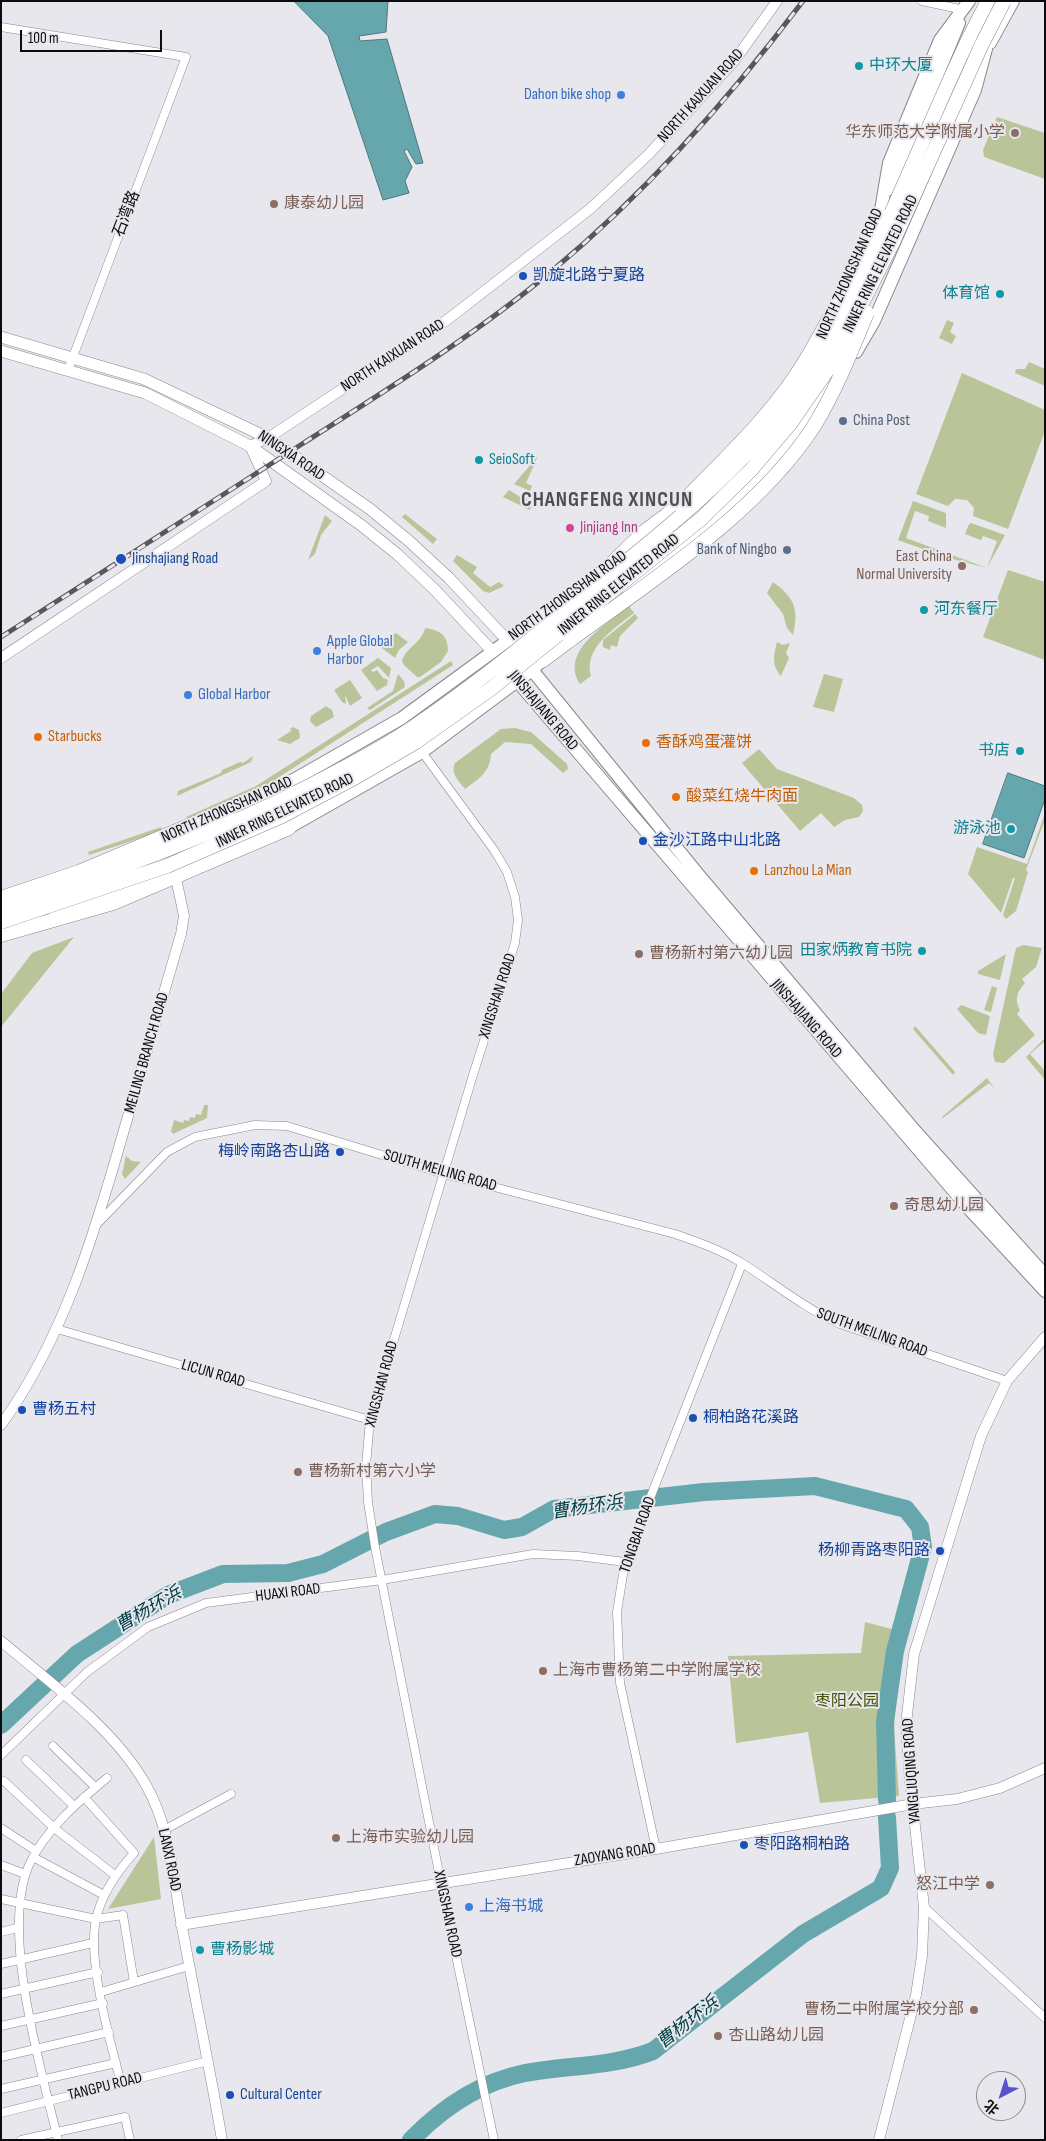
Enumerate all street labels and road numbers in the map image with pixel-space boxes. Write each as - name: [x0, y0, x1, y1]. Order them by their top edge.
- street label: NORTH KAIXUAN ROAD: [654, 45, 748, 147]
- street label: 石湾路: [109, 188, 145, 240]
- street label: INNER RING ELEVATED ROAD: [839, 192, 923, 336]
- street label: NORTH ZHONGSHAN ROAD: [812, 205, 888, 343]
- street label: NORTH KAIXUAN ROAD: [338, 315, 448, 397]
- street label: NINGXIA ROAD: [254, 427, 328, 485]
- street label: INNER RING ELEVATED ROAD: [554, 530, 684, 640]
- street label: NORTH ZHONGSHAN ROAD: [505, 547, 631, 645]
- street label: JINSHAJIANG ROAD: [504, 667, 582, 755]
- street label: INNER RING ELEVATED ROAD: [213, 769, 357, 853]
- street label: NORTH ZHONGSHAN ROAD: [158, 772, 296, 848]
- street label: XINGSHAN ROAD: [475, 951, 521, 1041]
- street label: JINSHAJIANG ROAD: [766, 976, 846, 1062]
- street label: MEILING BRANCH ROAD: [121, 990, 173, 1116]
- street label: SOUTH MEILING ROAD: [381, 1146, 499, 1196]
- street label: SOUTH MEILING ROAD: [814, 1304, 930, 1362]
- street label: XINGSHAN ROAD: [361, 1339, 403, 1429]
- street label: LICUN ROAD: [179, 1356, 247, 1392]
- street label: TONGBAI ROAD: [616, 1494, 660, 1576]
- street label: HUAXI ROAD: [254, 1579, 322, 1607]
- street label: YANGLIUQING ROAD: [899, 1718, 925, 1824]
- street label: LANXI ROAD: [153, 1827, 185, 1893]
- street label: ZAOYANG ROAD: [573, 1839, 657, 1871]
- street label: XINGSHAN ROAD: [428, 1869, 466, 1959]
- street label: TANGPU ROAD: [66, 2069, 144, 2105]

